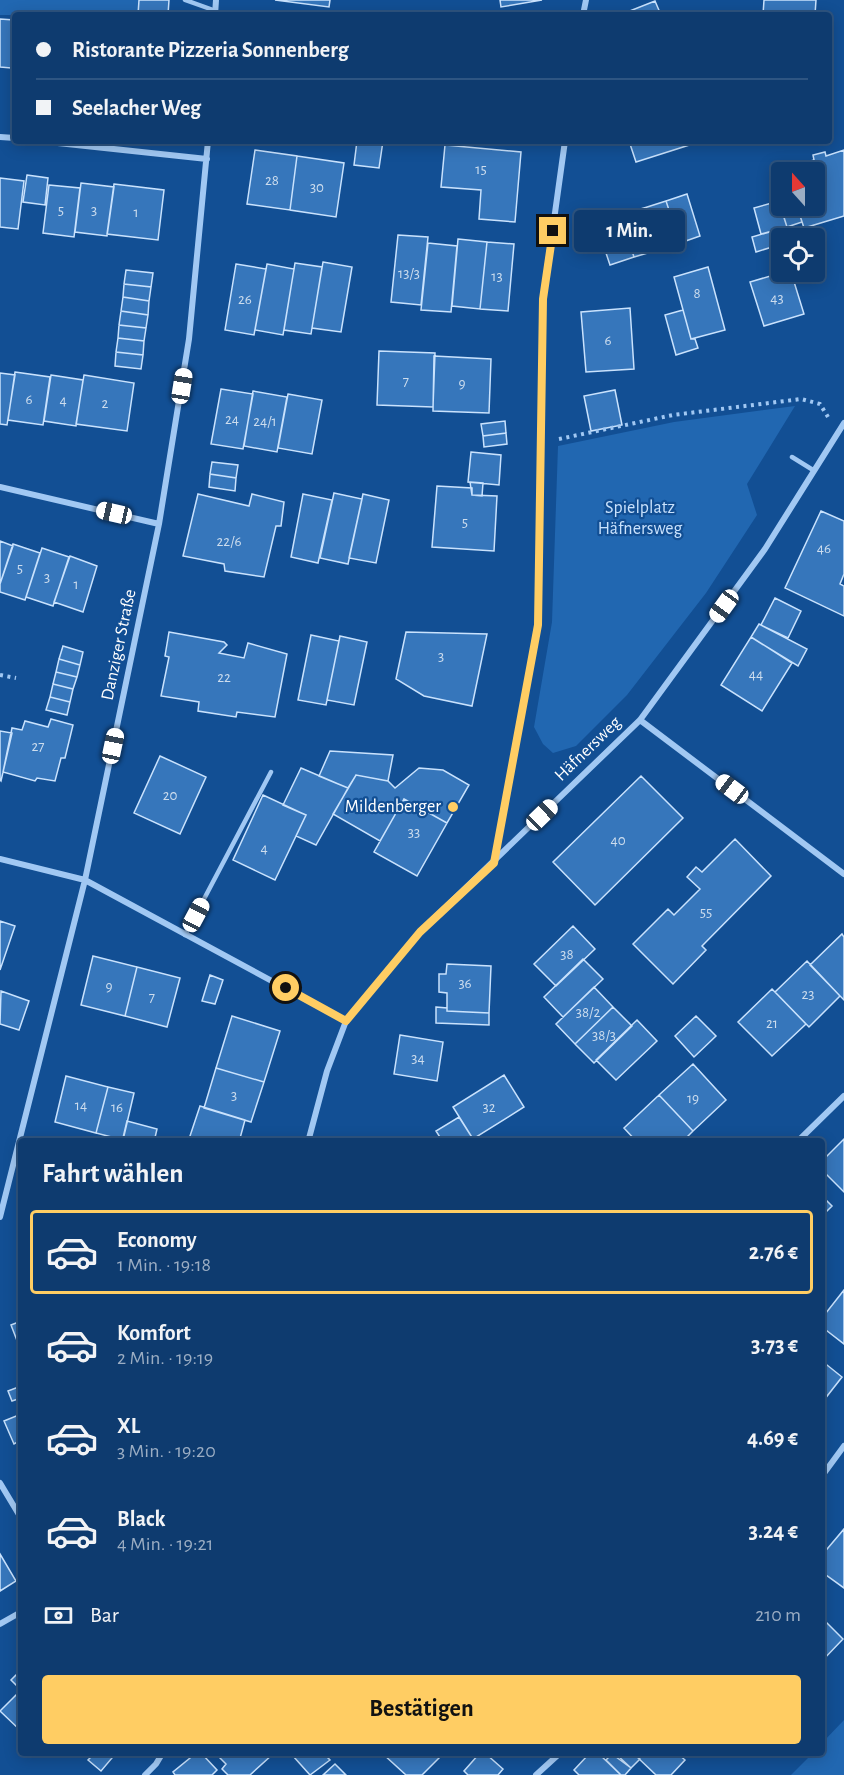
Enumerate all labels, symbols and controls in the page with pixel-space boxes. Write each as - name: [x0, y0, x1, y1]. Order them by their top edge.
- text: Ristorante Pizzeria Sonnenberg: [72, 39, 349, 61]
- text: Seelacher Weg: [72, 97, 201, 119]
- house number: 15: [475, 162, 487, 177]
- north arrow: [771, 162, 825, 216]
- map controls: [771, 162, 825, 282]
- house number: 28: [265, 173, 279, 188]
- house number: 30: [310, 180, 324, 195]
- house number: 5: [58, 203, 64, 218]
- house number: 3: [91, 203, 97, 218]
- house number: 1: [133, 205, 139, 220]
- callout: 1 Min.: [574, 210, 685, 252]
- route end: [539, 217, 566, 244]
- text: 1 Min.: [606, 221, 653, 241]
- button: locate: [771, 228, 825, 282]
- house number: 13/3: [398, 266, 420, 281]
- house number: 13: [491, 269, 503, 284]
- house number: 8: [693, 286, 701, 301]
- house number: 43: [770, 291, 784, 306]
- house number: 26: [238, 292, 252, 307]
- house number: 6: [604, 333, 612, 348]
- car: [170, 367, 194, 405]
- house number: 7: [403, 374, 409, 389]
- house number: 9: [458, 376, 466, 391]
- house number: 6: [25, 392, 33, 407]
- house number: 4: [59, 393, 67, 408]
- house number: 2: [102, 396, 109, 411]
- house number: 24: [225, 412, 239, 427]
- house number: 24/1: [253, 414, 277, 429]
- park label: Spielplatz Häfnersweg: [598, 499, 682, 538]
- car: [94, 500, 134, 526]
- house number: 5: [462, 515, 468, 530]
- house number: 22/6: [216, 534, 242, 549]
- house number: 46: [817, 541, 831, 556]
- house number: 5: [17, 561, 23, 576]
- house number: 3: [44, 570, 50, 585]
- house number: 1: [73, 577, 79, 592]
- car: [706, 586, 742, 626]
- street label: Danziger Straße: [98, 588, 140, 702]
- house number: 3: [438, 649, 444, 664]
- house number: 44: [749, 667, 763, 682]
- house number: 22: [217, 670, 231, 685]
- street label: Häfnersweg: [551, 713, 625, 785]
- car: [100, 727, 126, 765]
- house number: 27: [31, 739, 45, 754]
- car: [712, 771, 752, 807]
- house number: 20: [163, 788, 177, 803]
- car: [523, 796, 561, 834]
- place label: Mildenberger: [345, 798, 441, 816]
- marker: Mildenberger: [446, 800, 460, 814]
- house number: 33: [408, 825, 420, 840]
- house number: 40: [610, 833, 626, 848]
- house number: 4: [260, 841, 268, 856]
- car: [180, 895, 212, 935]
- house number: 55: [700, 905, 712, 920]
- house number: 38: [560, 947, 574, 962]
- route start: [272, 974, 299, 1001]
- house number: 36: [458, 976, 472, 991]
- house number: 9: [105, 979, 113, 994]
- house number: 23: [801, 987, 815, 1002]
- house number: 7: [149, 990, 155, 1005]
- house number: 38/2: [576, 1005, 600, 1020]
- house number: 21: [766, 1016, 778, 1031]
- house number: 38/3: [592, 1028, 616, 1043]
- house number: 34: [411, 1051, 425, 1066]
- house number: 3: [231, 1088, 237, 1103]
- house number: 19: [687, 1091, 699, 1106]
- house number: 14: [75, 1098, 87, 1113]
- house number: 16: [111, 1100, 123, 1115]
- house number: 32: [482, 1100, 496, 1115]
- text: Fahrt wählen: [42, 1160, 184, 1187]
- icon: car: [45, 1225, 99, 1279]
- text: Economy: [117, 1229, 197, 1251]
- text: 2.76 €: [749, 1241, 798, 1263]
- text: 1 Min. · 19:18: [117, 1255, 211, 1275]
- icon: car: [45, 1318, 99, 1372]
- text: Komfort: [117, 1322, 191, 1344]
- text: 3.73 €: [751, 1334, 798, 1356]
- text: 2 Min. · 19:19: [117, 1348, 213, 1368]
- icon: car: [45, 1411, 99, 1465]
- text: XL: [117, 1415, 140, 1437]
- text: 4.69 €: [747, 1427, 798, 1449]
- text: 3 Min. · 19:20: [117, 1441, 216, 1461]
- icon: car: [45, 1504, 99, 1558]
- text: Black: [117, 1508, 165, 1530]
- text: 3.24 €: [748, 1520, 798, 1542]
- text: 4 Min. · 19:21: [117, 1534, 213, 1554]
- icon: cash: [42, 1599, 75, 1632]
- text: Bar: [90, 1604, 119, 1626]
- text: 210 m: [755, 1605, 801, 1625]
- button: Bestätigen: [42, 1675, 801, 1744]

